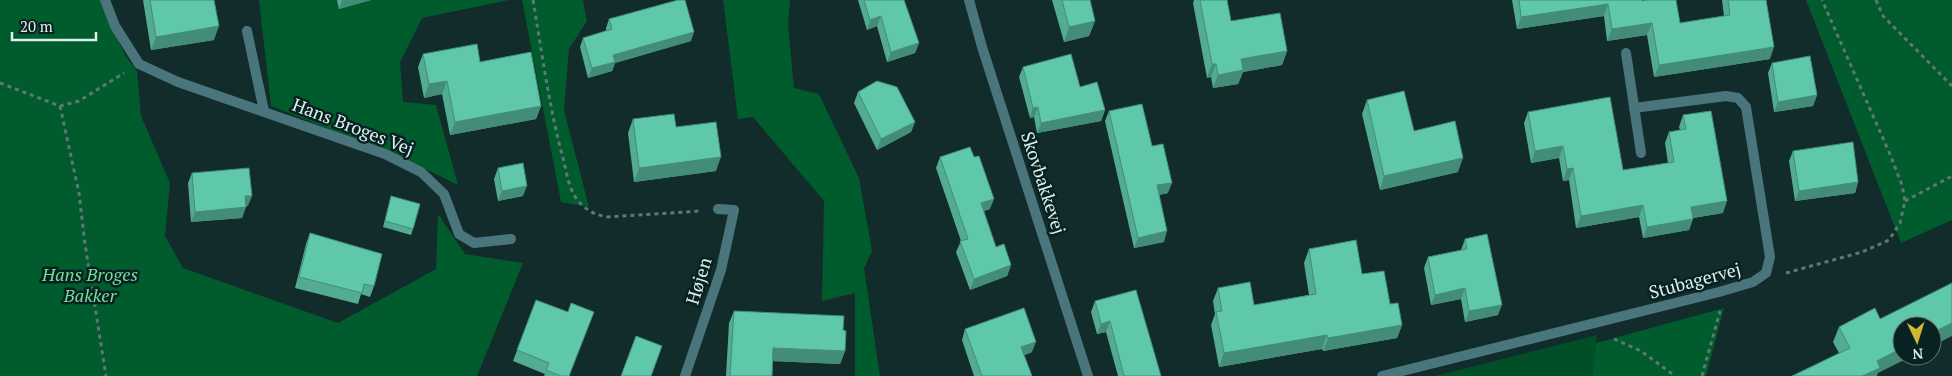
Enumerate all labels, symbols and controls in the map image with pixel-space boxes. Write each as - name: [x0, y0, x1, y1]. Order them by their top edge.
- scale bar: [12, 10, 96, 42]
- text: 20 m: [20, 16, 53, 36]
- street label: Hans Broges Vej: [289, 92, 417, 160]
- street label: Skovbakkevej: [1016, 128, 1072, 237]
- street label: Højen: [680, 254, 717, 307]
- street label: Stubagervej: [1646, 256, 1743, 304]
- park label: Hans Broges Bakker: [41, 262, 138, 307]
- north arrow: [1892, 316, 1942, 366]
- text: N: [1912, 345, 1924, 364]

